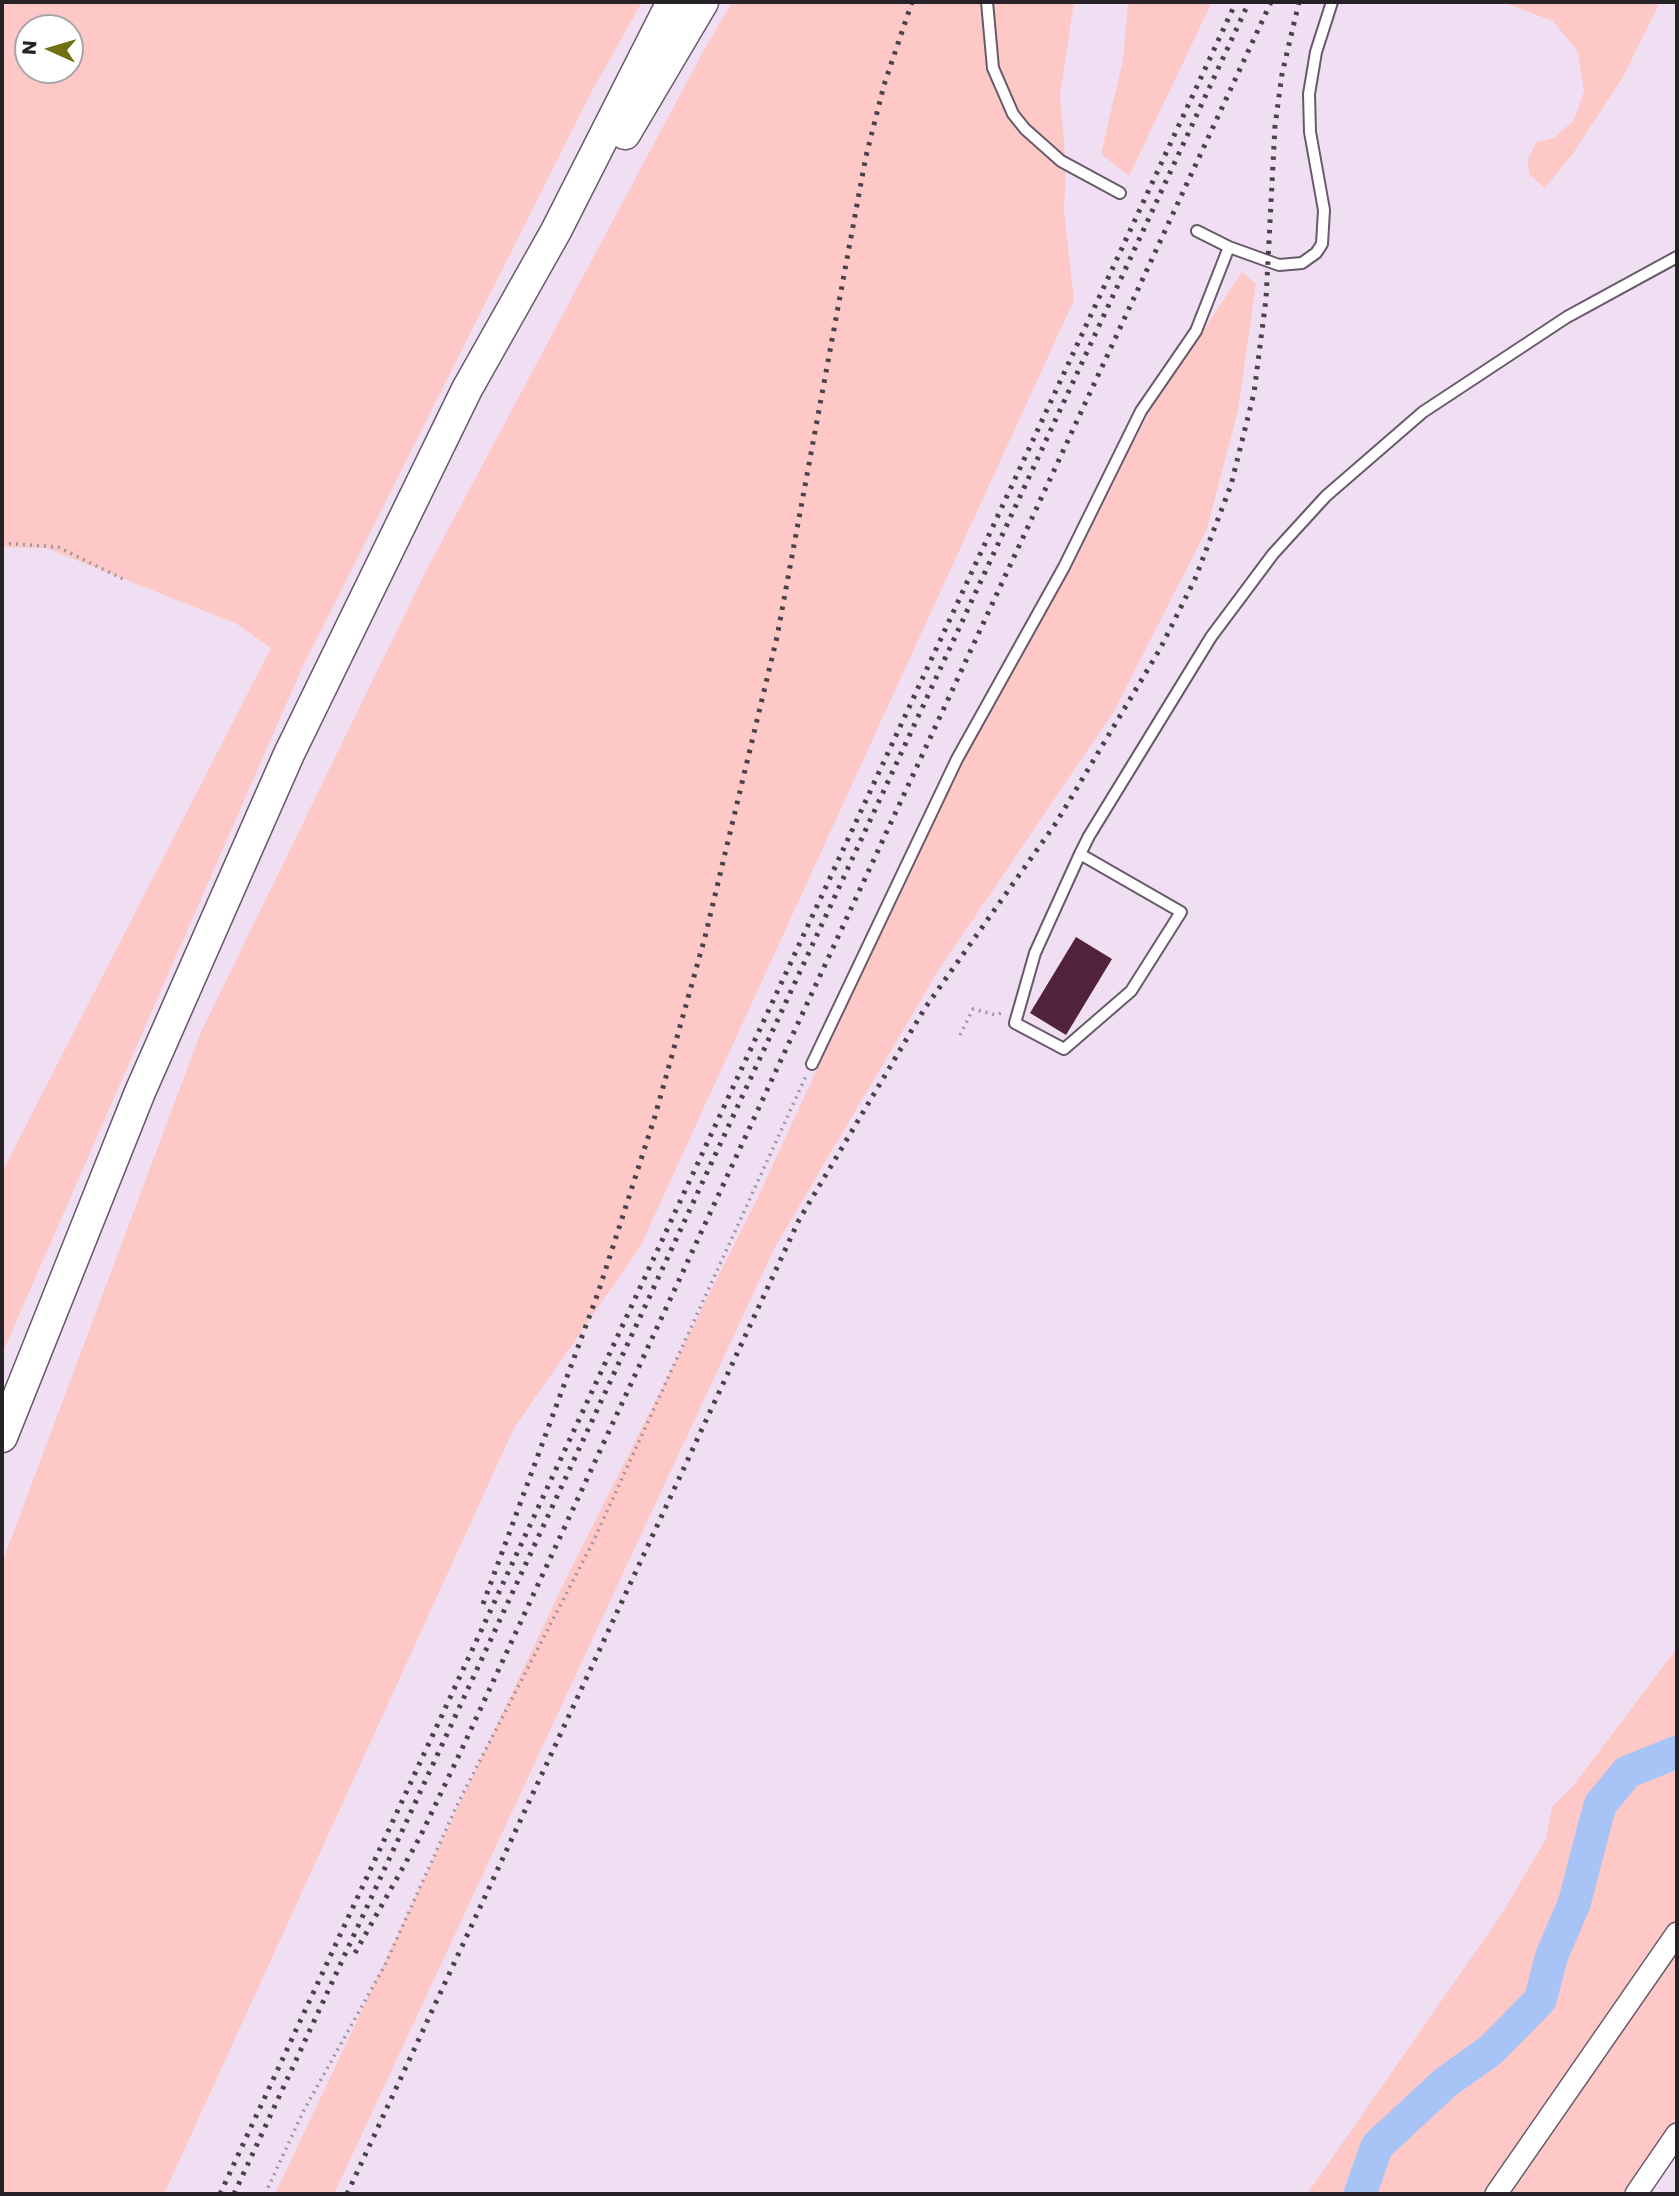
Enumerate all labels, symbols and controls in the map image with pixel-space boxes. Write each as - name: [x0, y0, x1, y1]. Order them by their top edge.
- north arrow: [14, 14, 84, 84]
- text: N: [16, 40, 44, 56]

